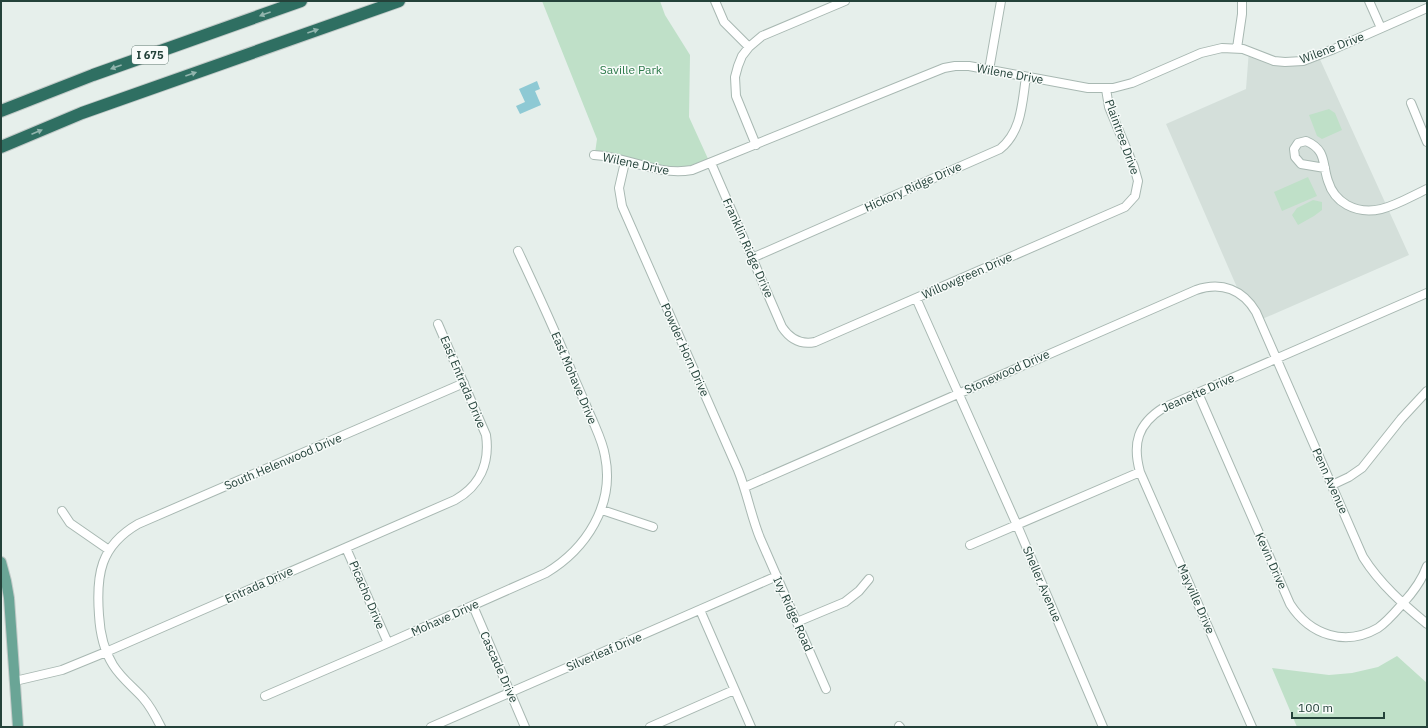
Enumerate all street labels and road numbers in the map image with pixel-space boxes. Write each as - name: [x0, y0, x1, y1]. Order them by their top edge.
- street label: Wilene Drive: [1298, 28, 1366, 67]
- road number: I 675: [132, 46, 168, 64]
- street label: Wilene Drive: [975, 60, 1045, 87]
- street label: Plaintree Drive: [1102, 97, 1143, 177]
- street label: Wilene Drive: [601, 149, 671, 178]
- street label: Hickory Ridge Drive: [862, 158, 964, 215]
- street label: Franklin Ridge Drive: [720, 196, 777, 300]
- street label: Willowgreen Drive: [919, 249, 1015, 302]
- street label: Powder Horn Drive: [658, 301, 713, 399]
- street label: East Mohave Drive: [548, 329, 601, 427]
- street label: East Entrada Drive: [437, 333, 490, 431]
- street label: Stonewood Drive: [962, 346, 1052, 397]
- street label: Jeanette Drive: [1159, 370, 1237, 415]
- street label: South Helenwood Drive: [222, 430, 344, 493]
- street label: Penn Avenue: [1309, 446, 1352, 516]
- street label: Kevin Drive: [1252, 530, 1291, 592]
- street label: Sheller Avenue: [1020, 544, 1065, 624]
- street label: Picacho Drive: [346, 558, 389, 632]
- street label: Mayville Drive: [1174, 562, 1219, 636]
- street label: Entrada Drive: [222, 563, 295, 606]
- street label: Ivy Ridge Road: [770, 574, 817, 654]
- street label: Mohave Drive: [409, 596, 481, 639]
- street label: Cascade Drive: [477, 629, 522, 705]
- street label: Silverleaf Drive: [564, 629, 644, 674]

